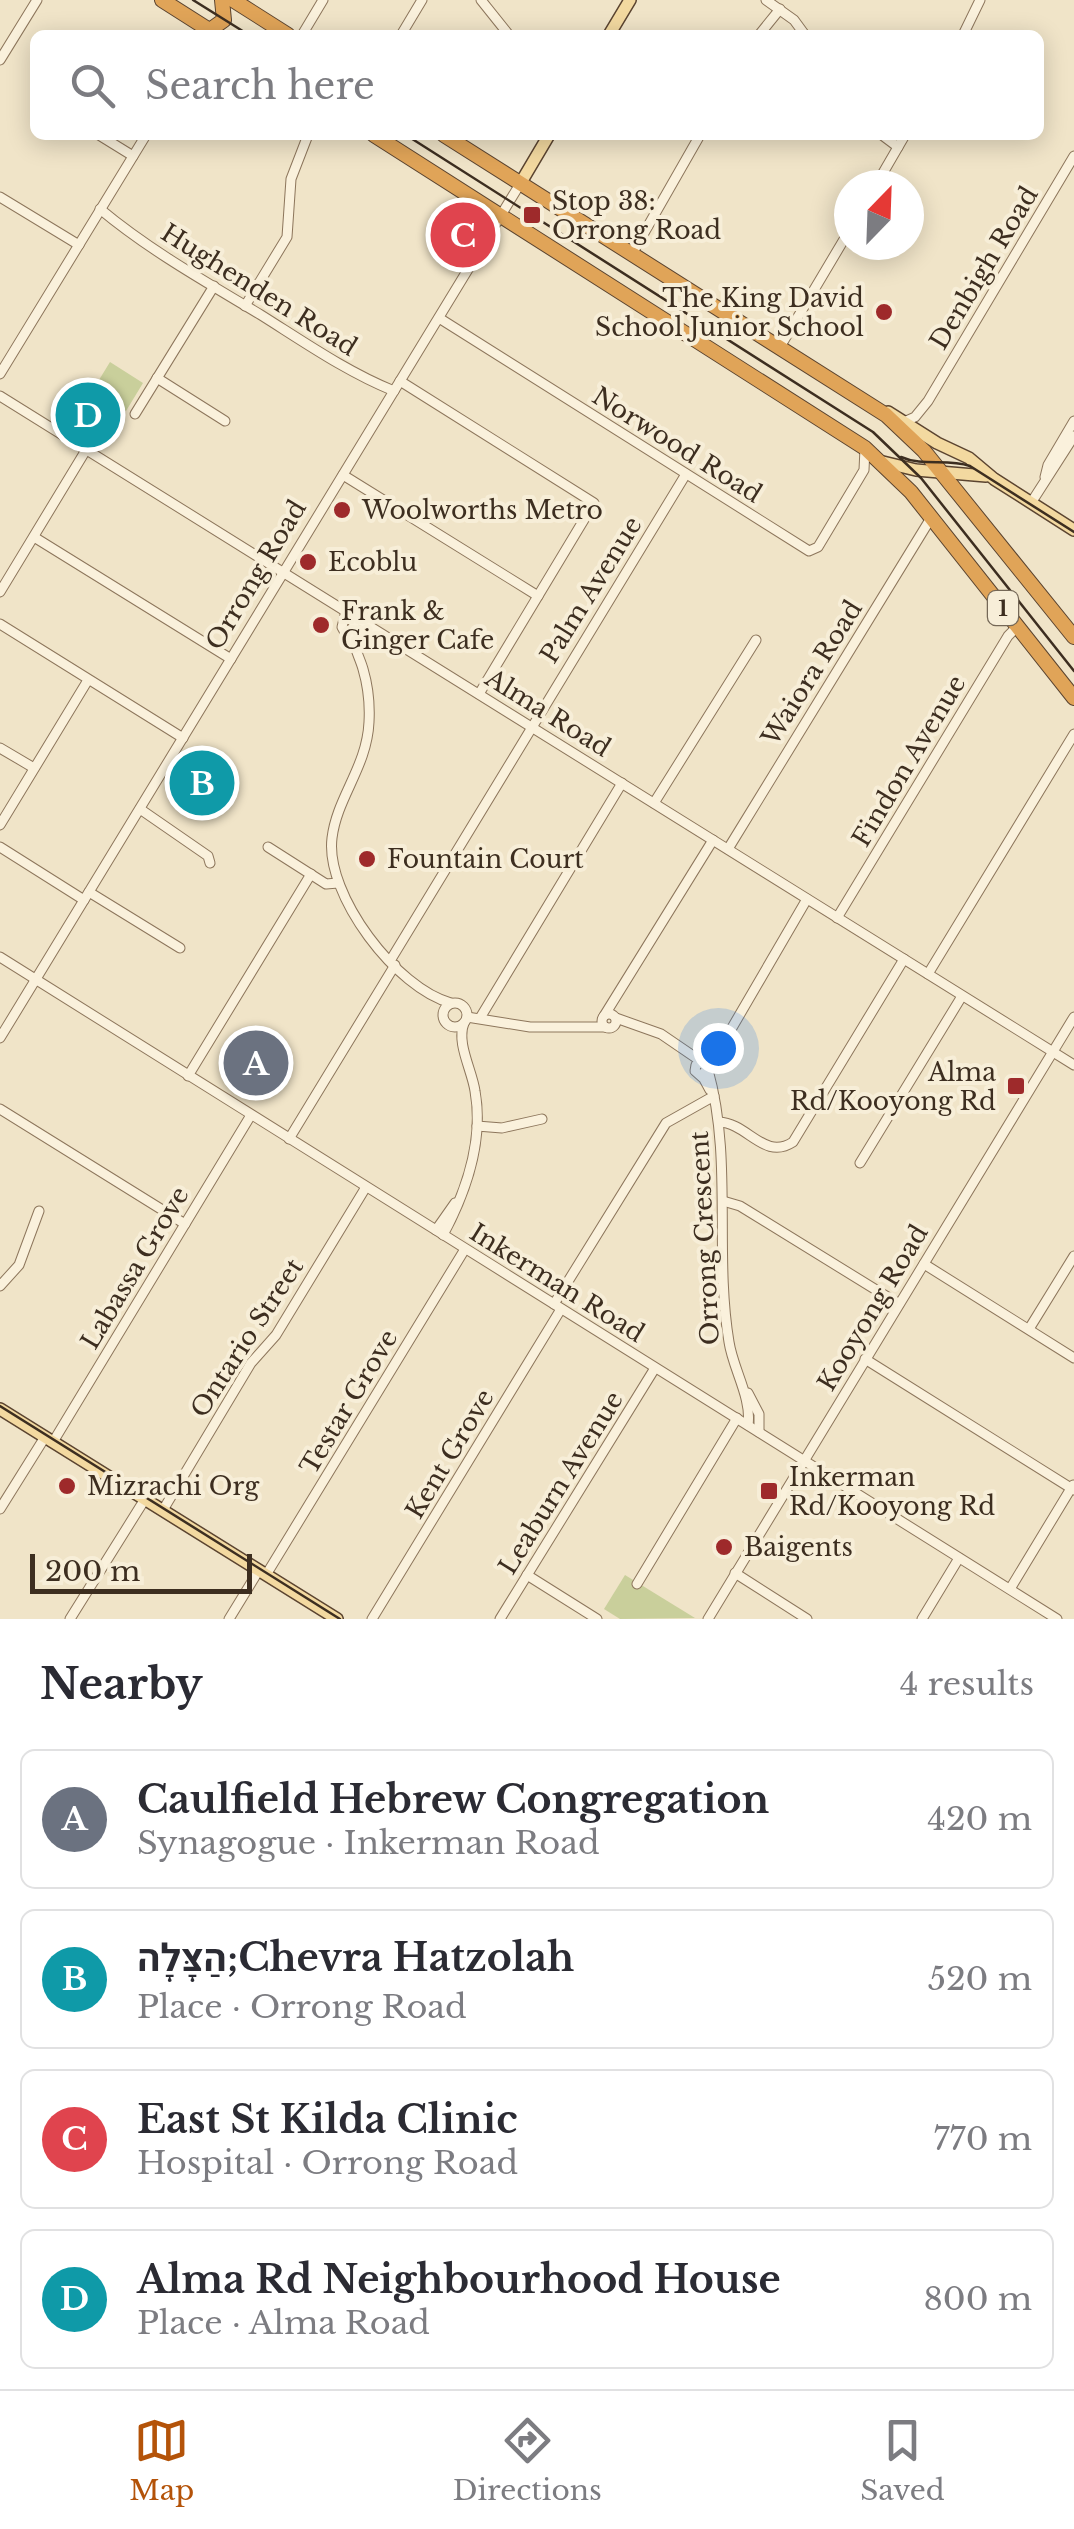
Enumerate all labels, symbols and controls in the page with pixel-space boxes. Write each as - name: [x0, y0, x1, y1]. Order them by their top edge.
- search box: [30, 30, 1044, 140]
- icon: search: [65, 58, 120, 113]
- text: Search here: [145, 62, 375, 109]
- north arrow: [834, 170, 924, 260]
- street label: Denbigh Road: [923, 181, 1045, 355]
- place label: Stop 38: Orrong Road: [552, 186, 721, 246]
- pin: C: [430, 198, 496, 272]
- marker: Stop 38: Orrong Road: [521, 204, 543, 226]
- street label: Hughenden Road: [155, 217, 363, 363]
- place label: The King David School Junior School: [595, 283, 864, 343]
- marker: The King David School Junior School: [873, 301, 895, 323]
- pin: D: [56, 378, 120, 452]
- street label: Norwood Road: [586, 380, 768, 510]
- street label: Orrong Road: [199, 494, 313, 656]
- place label: Woolworths Metro: [361, 495, 603, 526]
- marker: Woolworths Metro: [331, 499, 353, 521]
- street label: Palm Avenue: [534, 511, 648, 669]
- place label: Ecoblu: [328, 547, 417, 578]
- marker: Ecoblu: [297, 551, 319, 573]
- road number: 1: [988, 591, 1018, 625]
- street label: Waiora Road: [755, 595, 869, 752]
- place label: Frank & Ginger Cafe: [341, 596, 494, 656]
- marker: Frank & Ginger Cafe: [310, 614, 332, 636]
- street label: Alma Road: [479, 662, 616, 764]
- street label: Findon Avenue: [846, 670, 972, 852]
- pin: B: [170, 746, 234, 820]
- place label: Fountain Court: [387, 844, 584, 875]
- marker: Fountain Court: [356, 848, 378, 870]
- your location: [693, 1023, 744, 1074]
- pin: A: [224, 1026, 288, 1100]
- place label: Alma Rd/Kooyong Rd: [790, 1057, 996, 1117]
- marker: Alma Rd/Kooyong Rd: [1005, 1075, 1027, 1097]
- street label: Orrong Crescent: [684, 1130, 726, 1346]
- street label: Labassa Grove: [74, 1181, 196, 1355]
- street label: Inkerman Road: [464, 1217, 650, 1349]
- street label: Kooyong Road: [811, 1219, 935, 1397]
- street label: Ontario Street: [184, 1252, 310, 1423]
- street label: Testar Grove: [294, 1324, 404, 1480]
- street label: Kent Grove: [399, 1384, 501, 1524]
- street label: Leaburn Avenue: [492, 1386, 630, 1580]
- place label: Inkerman Rd/Kooyong Rd: [789, 1462, 995, 1522]
- place label: Mizrachi Org: [87, 1471, 260, 1502]
- marker: Mizrachi Org: [56, 1475, 78, 1497]
- marker: Inkerman Rd/Kooyong Rd: [758, 1480, 780, 1502]
- place label: Baigents: [744, 1532, 853, 1563]
- marker: Baigents: [713, 1536, 735, 1558]
- scale bar: [30, 1549, 252, 1594]
- text: 200 m: [45, 1554, 140, 1589]
- text: Nearby: [40, 1658, 203, 1710]
- text: 4 results: [900, 1664, 1034, 1704]
- text: Caulfield Hebrew Congregation: [137, 1776, 769, 1823]
- text: A: [62, 1799, 87, 1839]
- text: 420 m: [927, 1799, 1032, 1839]
- text: Synagogue · Inkerman Road: [137, 1823, 600, 1863]
- text: הַצָּלָה;Chevra Hatzolah: [137, 1934, 574, 1981]
- text: B: [62, 1959, 87, 1999]
- text: 520 m: [928, 1959, 1032, 1999]
- text: Place · Orrong Road: [137, 1987, 467, 2027]
- text: East St Kilda Clinic: [137, 2096, 518, 2143]
- text: C: [61, 2119, 88, 2159]
- text: 770 m: [934, 2119, 1032, 2159]
- text: Hospital · Orrong Road: [137, 2143, 518, 2183]
- text: Alma Rd Neighbourhood House: [137, 2256, 781, 2303]
- text: D: [60, 2279, 89, 2319]
- text: 800 m: [923, 2279, 1032, 2319]
- text: Place · Alma Road: [137, 2303, 430, 2343]
- tab: Map: [129, 2413, 194, 2508]
- tab: Directions: [453, 2413, 602, 2508]
- tab: Saved: [860, 2413, 945, 2508]

